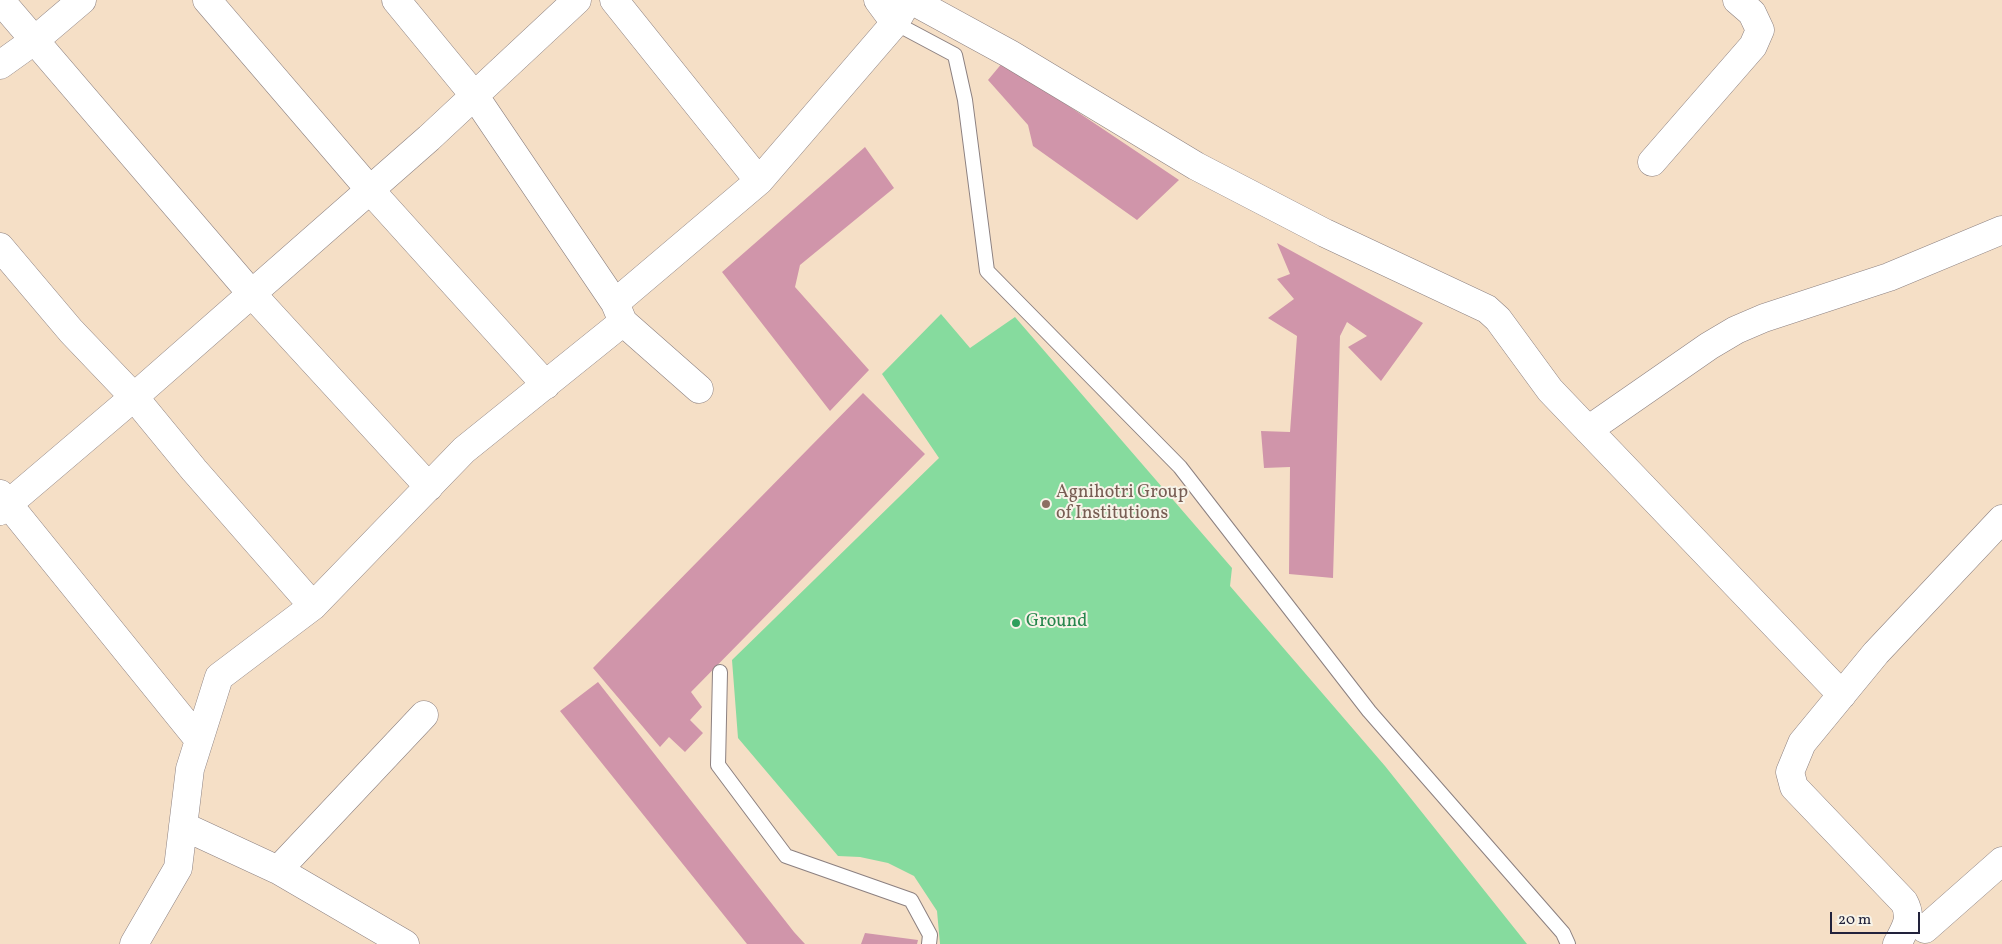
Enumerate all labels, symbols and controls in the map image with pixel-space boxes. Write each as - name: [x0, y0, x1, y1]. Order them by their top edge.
- place label: Agnihotri Group of Institutions: [1056, 483, 1188, 526]
- marker: Agnihotri Group of Institutions: [1040, 498, 1052, 510]
- place label: Ground: [1026, 612, 1087, 634]
- marker: Ground: [1010, 617, 1022, 629]
- scale bar: [1832, 902, 1922, 934]
- text: 20 m: [1838, 910, 1871, 931]

